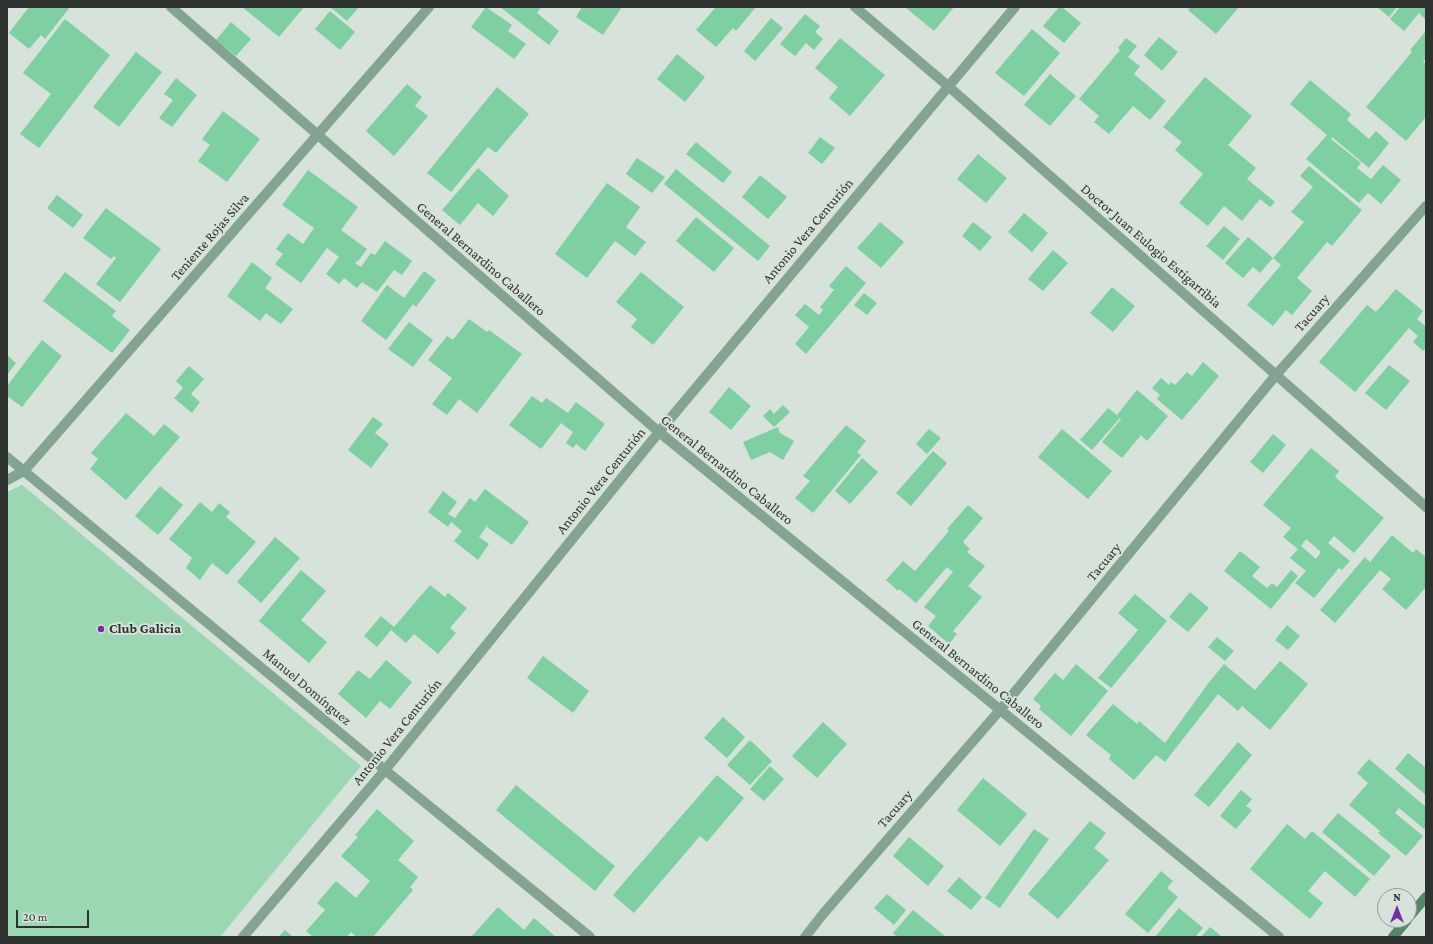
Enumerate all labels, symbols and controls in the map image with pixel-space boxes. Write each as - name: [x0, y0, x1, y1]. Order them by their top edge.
- street label: Antonio Vera Centurión: [759, 175, 857, 287]
- street label: Doctor Juan Eulogio Estigarribia: [1077, 180, 1225, 312]
- street label: Teniente Rojas Silva: [167, 190, 253, 284]
- street label: General Bernardino Caballero: [413, 198, 549, 320]
- street label: Tacuary: [1291, 291, 1333, 335]
- street label: General Bernardino Caballero: [658, 411, 796, 529]
- street label: Antonio Vera Centurión: [553, 424, 649, 538]
- street label: Tacuary: [1083, 539, 1125, 585]
- street label: General Bernardino Caballero: [909, 615, 1047, 733]
- place label: Club Galicia: [109, 621, 181, 637]
- marker: Club Galicia: [96, 624, 106, 634]
- street label: Manuel Domínguez: [259, 645, 355, 729]
- street label: Antonio Vera Centurión: [349, 675, 445, 789]
- street label: Tacuary: [874, 787, 916, 831]
- north arrow: [1377, 888, 1417, 928]
- text: N: [1393, 891, 1401, 903]
- scale bar: [18, 902, 91, 928]
- text: 20 m: [23, 910, 47, 924]

